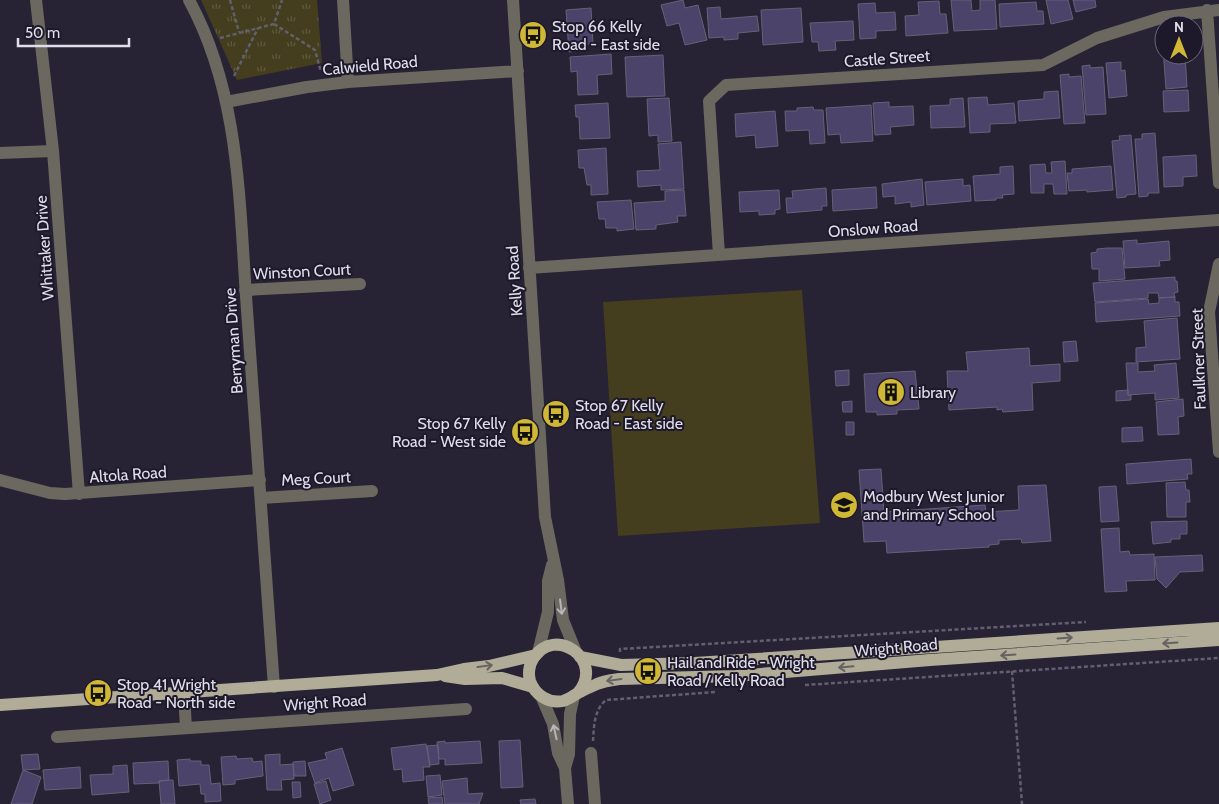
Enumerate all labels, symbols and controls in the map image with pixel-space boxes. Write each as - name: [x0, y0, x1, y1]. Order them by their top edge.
- scale bar: [18, 15, 129, 47]
- north arrow: [1154, 15, 1204, 65]
- place label: Stop 66 Kelly Road - East side: [552, 17, 660, 54]
- text: N: [1174, 18, 1184, 36]
- bus stop icon: Stop 66 Kelly Road - East side: [518, 20, 548, 50]
- text: 50 m: [25, 24, 60, 42]
- street label: Castle Street: [843, 46, 931, 71]
- street label: Calwield Road: [322, 52, 418, 79]
- street label: Whittaker Drive: [31, 195, 58, 301]
- street label: Onslow Road: [827, 216, 919, 241]
- street label: Kelly Road: [503, 245, 526, 317]
- street label: Winston Court: [253, 259, 352, 284]
- street label: Berryman Drive: [220, 287, 247, 395]
- street label: Faulkner Street: [1187, 307, 1210, 410]
- building icon: Library: [876, 377, 906, 407]
- place label: Library: [910, 383, 956, 402]
- place label: Stop 67 Kelly Road - East side: [575, 396, 683, 433]
- bus stop icon: Stop 67 Kelly Road - East side: [541, 399, 571, 429]
- place label: Stop 67 Kelly Road - West side: [392, 414, 506, 451]
- bus stop icon: Stop 67 Kelly Road - West side: [510, 417, 540, 447]
- street label: Altola Road: [89, 462, 167, 487]
- street label: Meg Court: [281, 467, 352, 490]
- place label: Modbury West Junior and Primary School: [863, 487, 1005, 524]
- school or university icon: Modbury West Junior and Primary School: [829, 490, 859, 520]
- one-way arrow: [556, 599, 566, 615]
- one-way arrow: [1057, 633, 1073, 643]
- street label: Wright Road: [854, 634, 938, 661]
- one-way arrow: [1163, 639, 1179, 648]
- one-way arrow: [1001, 650, 1017, 659]
- place label: Hail and Ride - Wright Road / Kelly Road: [667, 653, 815, 690]
- bus stop icon: Hail and Ride - Wright Road / Kelly Road: [633, 656, 663, 686]
- one-way arrow: [477, 661, 493, 671]
- one-way arrow: [839, 662, 855, 672]
- place label: Stop 41 Wright Road - North side: [117, 675, 235, 712]
- one-way arrow: [607, 675, 623, 685]
- bus stop icon: Stop 41 Wright Road - North side: [83, 678, 113, 708]
- street label: Wright Road: [283, 690, 367, 715]
- one-way arrow: [549, 724, 559, 740]

